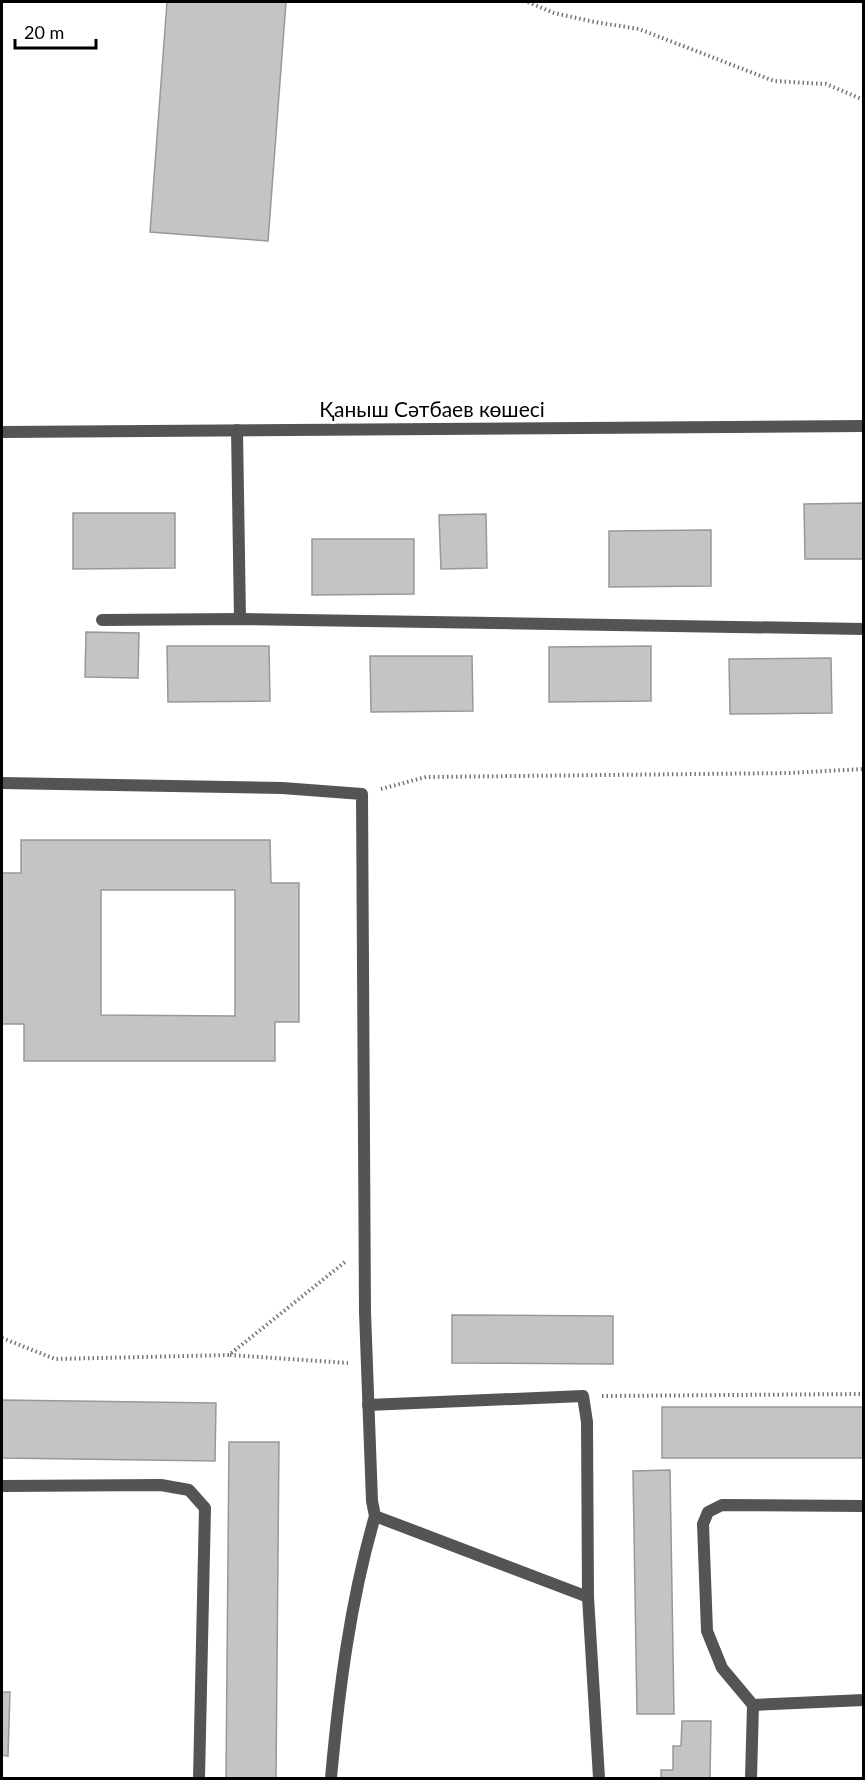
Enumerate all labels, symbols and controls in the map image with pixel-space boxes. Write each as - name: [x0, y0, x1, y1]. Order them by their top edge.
- scale bar: [15, 12, 96, 50]
- text: 20 m: [24, 21, 64, 43]
- street label: Қаныш Сәтбаев көшесі: [319, 396, 545, 421]

